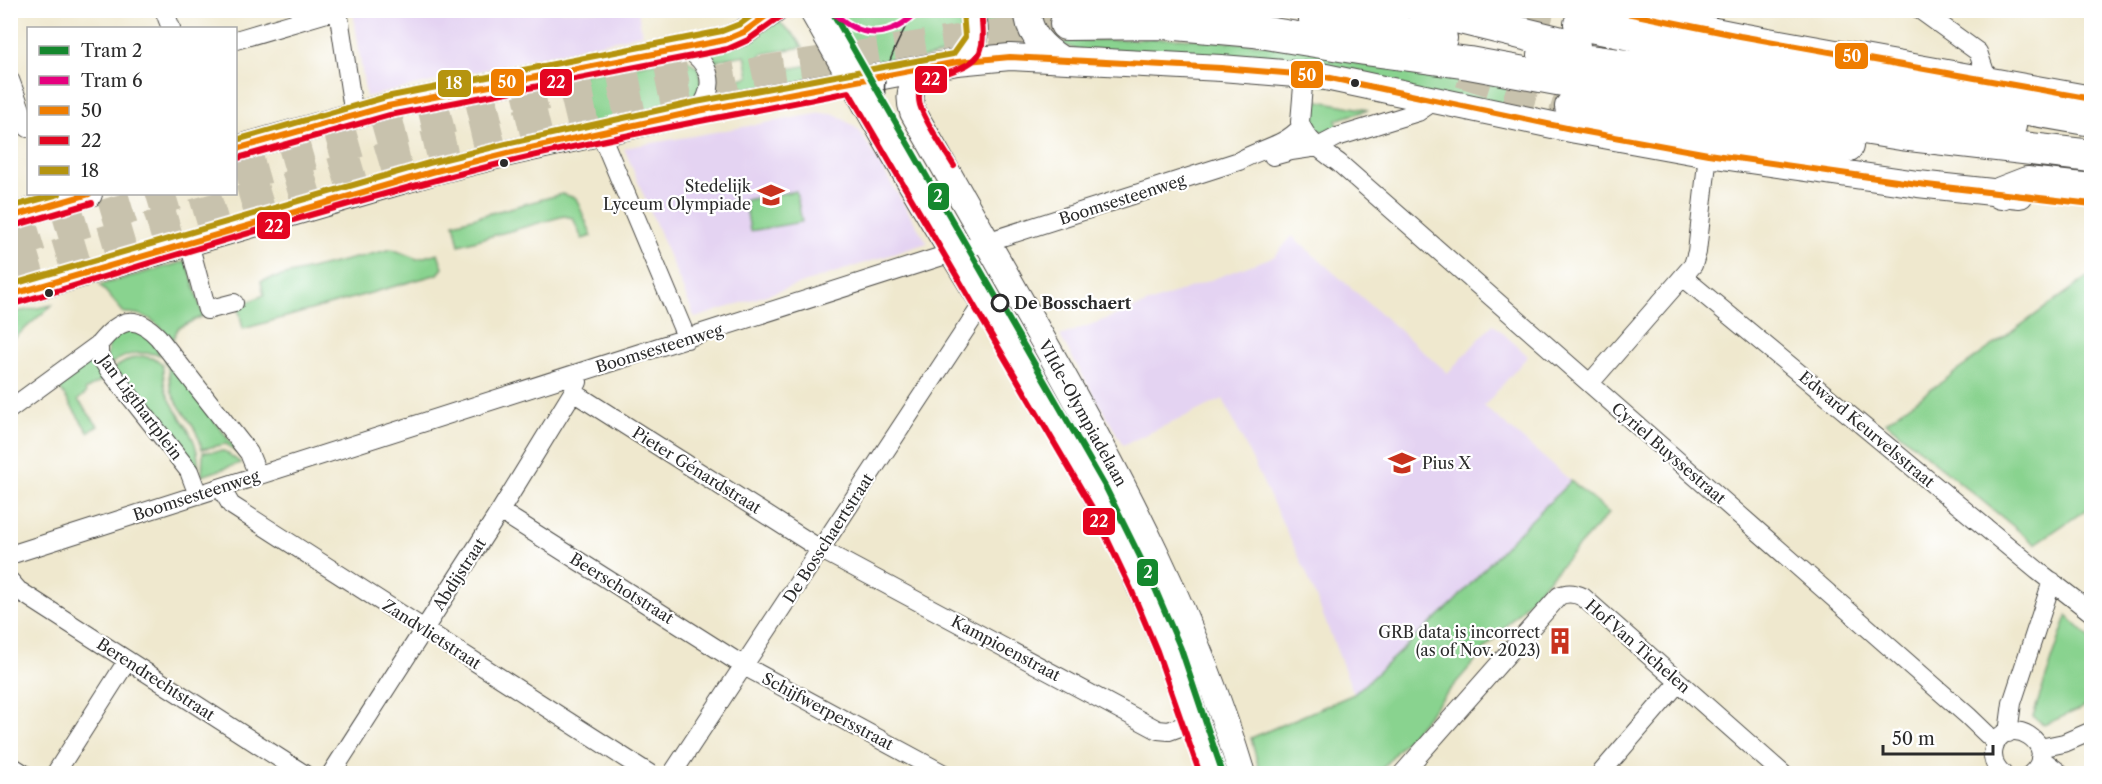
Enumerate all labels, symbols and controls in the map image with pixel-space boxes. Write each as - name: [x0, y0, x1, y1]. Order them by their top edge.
- legend: [27, 27, 237, 195]
- text: Tram 2: [81, 40, 142, 62]
- line badge: 50: [1834, 42, 1869, 70]
- text: 50: [1842, 46, 1862, 66]
- line badge: 50: [1290, 60, 1324, 89]
- line badge: 22: [914, 65, 948, 94]
- text: 50: [1297, 65, 1317, 85]
- line badge: 50: [490, 68, 525, 97]
- line badge: 22: [539, 68, 573, 97]
- line badge: 18: [437, 69, 472, 98]
- text: 22: [922, 69, 940, 89]
- text: Tram 6: [81, 70, 142, 92]
- text: 50: [497, 72, 517, 92]
- text: 22: [547, 72, 565, 92]
- text: 18: [445, 73, 463, 93]
- unlabelled marker: [1349, 77, 1361, 89]
- text: 50: [81, 100, 102, 122]
- text: 22: [81, 130, 102, 152]
- unlabelled marker: [498, 157, 510, 169]
- text: 18: [81, 160, 99, 182]
- street label: Boomsesteenweg: [1056, 169, 1188, 229]
- place label: Stedelijk Lyceum Olympiade: [603, 176, 752, 214]
- school or university icon: Stedelijk Lyceum Olympiade: [756, 180, 786, 210]
- line badge: 2: [927, 182, 950, 211]
- text: 2: [933, 186, 943, 206]
- line badge: 22: [256, 211, 291, 240]
- text: 22: [265, 216, 283, 236]
- unlabelled marker: [43, 287, 55, 299]
- place label: De Bosschaert: [1014, 293, 1132, 313]
- marker: De Bosschaert: [991, 294, 1009, 312]
- street label: Boomsesteenweg: [593, 319, 726, 377]
- street label: VIIde-Olympiadelaan: [1034, 335, 1132, 490]
- street label: Jan Ligthartplein: [93, 348, 187, 464]
- street label: Edward Keurvelsstraat: [1795, 367, 1939, 492]
- street label: Cyriel Buyssestraat: [1608, 398, 1731, 508]
- street label: Pieter Génardstraat: [629, 422, 765, 518]
- school or university icon: Pius X: [1387, 448, 1417, 478]
- place label: Pius X: [1422, 453, 1471, 473]
- street label: Boomsesteenweg: [130, 465, 262, 525]
- street label: De Bosschaertstraat: [778, 469, 878, 607]
- line badge: 22: [1082, 507, 1116, 536]
- text: 22: [1090, 511, 1108, 531]
- street label: Abdijstraat: [428, 534, 490, 615]
- street label: Beerschotstraat: [566, 548, 678, 628]
- line badge: 2: [1136, 558, 1159, 587]
- text: 2: [1143, 562, 1153, 582]
- street label: Zandvlietstraat: [379, 595, 485, 673]
- street label: Hof Van Tichelen: [1581, 595, 1695, 697]
- street label: Kampioenstraat: [948, 611, 1064, 685]
- place label: GRB data is incorrect (as of Nov. 2023): [1378, 622, 1540, 660]
- building icon: GRB data is incorrect (as of Nov. 2023): [1545, 626, 1575, 656]
- street label: Berendrechtstraat: [93, 633, 219, 725]
- street label: Schijfwerpersstraat: [759, 668, 897, 754]
- scale bar: [1883, 718, 1992, 756]
- text: 50 m: [1892, 728, 1935, 750]

